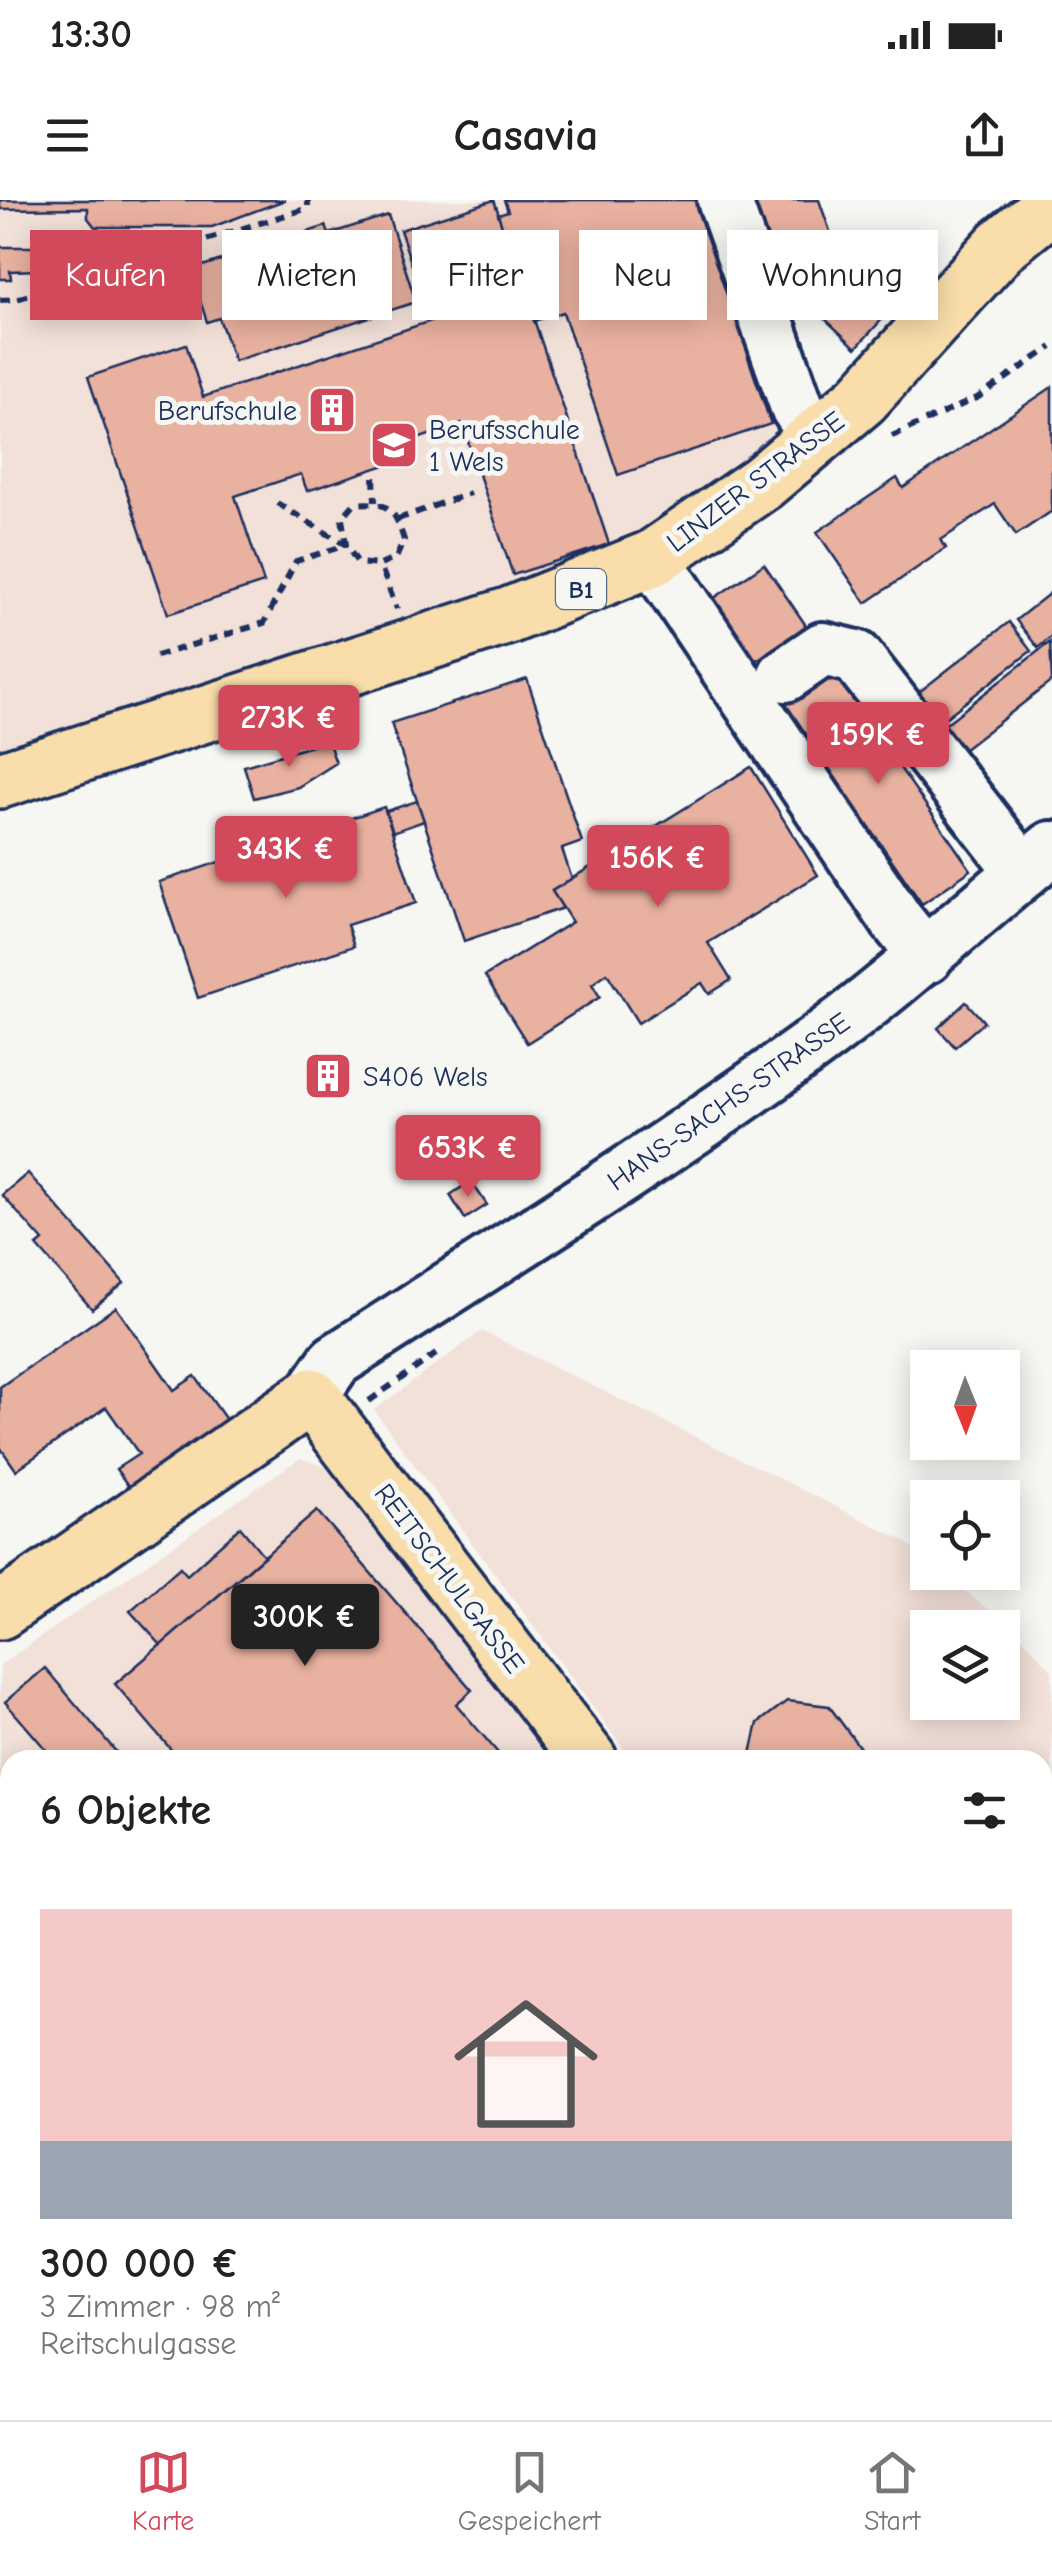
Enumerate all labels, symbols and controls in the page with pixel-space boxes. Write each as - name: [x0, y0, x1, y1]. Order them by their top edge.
- text: 13:30: [50, 13, 132, 57]
- icon: menu: [40, 108, 95, 163]
- icon: share: [957, 108, 1012, 163]
- text: Casavia: [454, 109, 598, 161]
- chip: Kaufen: [30, 230, 202, 320]
- chip: Mieten: [222, 230, 392, 320]
- chip: Filter: [412, 230, 559, 320]
- chip: Neu: [579, 230, 707, 320]
- chip: Wohnung: [727, 230, 938, 320]
- building icon: Berufschule: [306, 384, 358, 436]
- place label: Berufschule: [158, 395, 297, 427]
- street label: LINZER STRASSE: [661, 405, 850, 559]
- place label: Berufsschule 1 Wels: [429, 414, 580, 478]
- school or university icon: Berufsschule 1 Wels: [368, 419, 420, 471]
- road number: B1: [556, 569, 606, 609]
- pin: 273K €: [208, 685, 370, 770]
- text: 273K €: [240, 699, 338, 736]
- pin: 159K €: [797, 702, 959, 787]
- text: 159K €: [829, 716, 927, 753]
- pin: 343K €: [205, 816, 367, 901]
- pin: 156K €: [577, 825, 739, 910]
- text: 343K €: [237, 830, 335, 867]
- text: 156K €: [609, 839, 707, 876]
- street label: HANS-SACHS-STRASSE: [601, 1006, 856, 1198]
- building icon: S406 Wels: [302, 1050, 354, 1102]
- place label: S406 Wels: [363, 1061, 488, 1093]
- pin: 653K €: [387, 1115, 549, 1200]
- text: 653K €: [418, 1129, 518, 1166]
- north arrow: [910, 1350, 1020, 1460]
- map controls: [910, 1350, 1020, 1720]
- street label: REITSCHULGASSE: [368, 1478, 531, 1680]
- button: locate: [910, 1480, 1020, 1590]
- pin: 300K €: [224, 1584, 386, 1669]
- text: 300K €: [253, 1598, 357, 1635]
- button: layers: [910, 1610, 1020, 1720]
- icon: filters: [957, 1783, 1012, 1838]
- text: 6 Objekte: [40, 1786, 211, 1835]
- icon: home: [436, 1974, 616, 2154]
- text: 300 000 €: [40, 2239, 240, 2288]
- text: 3 Zimmer · 98 m²: [40, 2288, 280, 2325]
- text: Reitschulgasse: [40, 2325, 236, 2362]
- tab: Karte: [132, 2445, 194, 2537]
- tab: Gespeichert: [458, 2445, 600, 2537]
- tab: Start: [864, 2445, 920, 2537]

